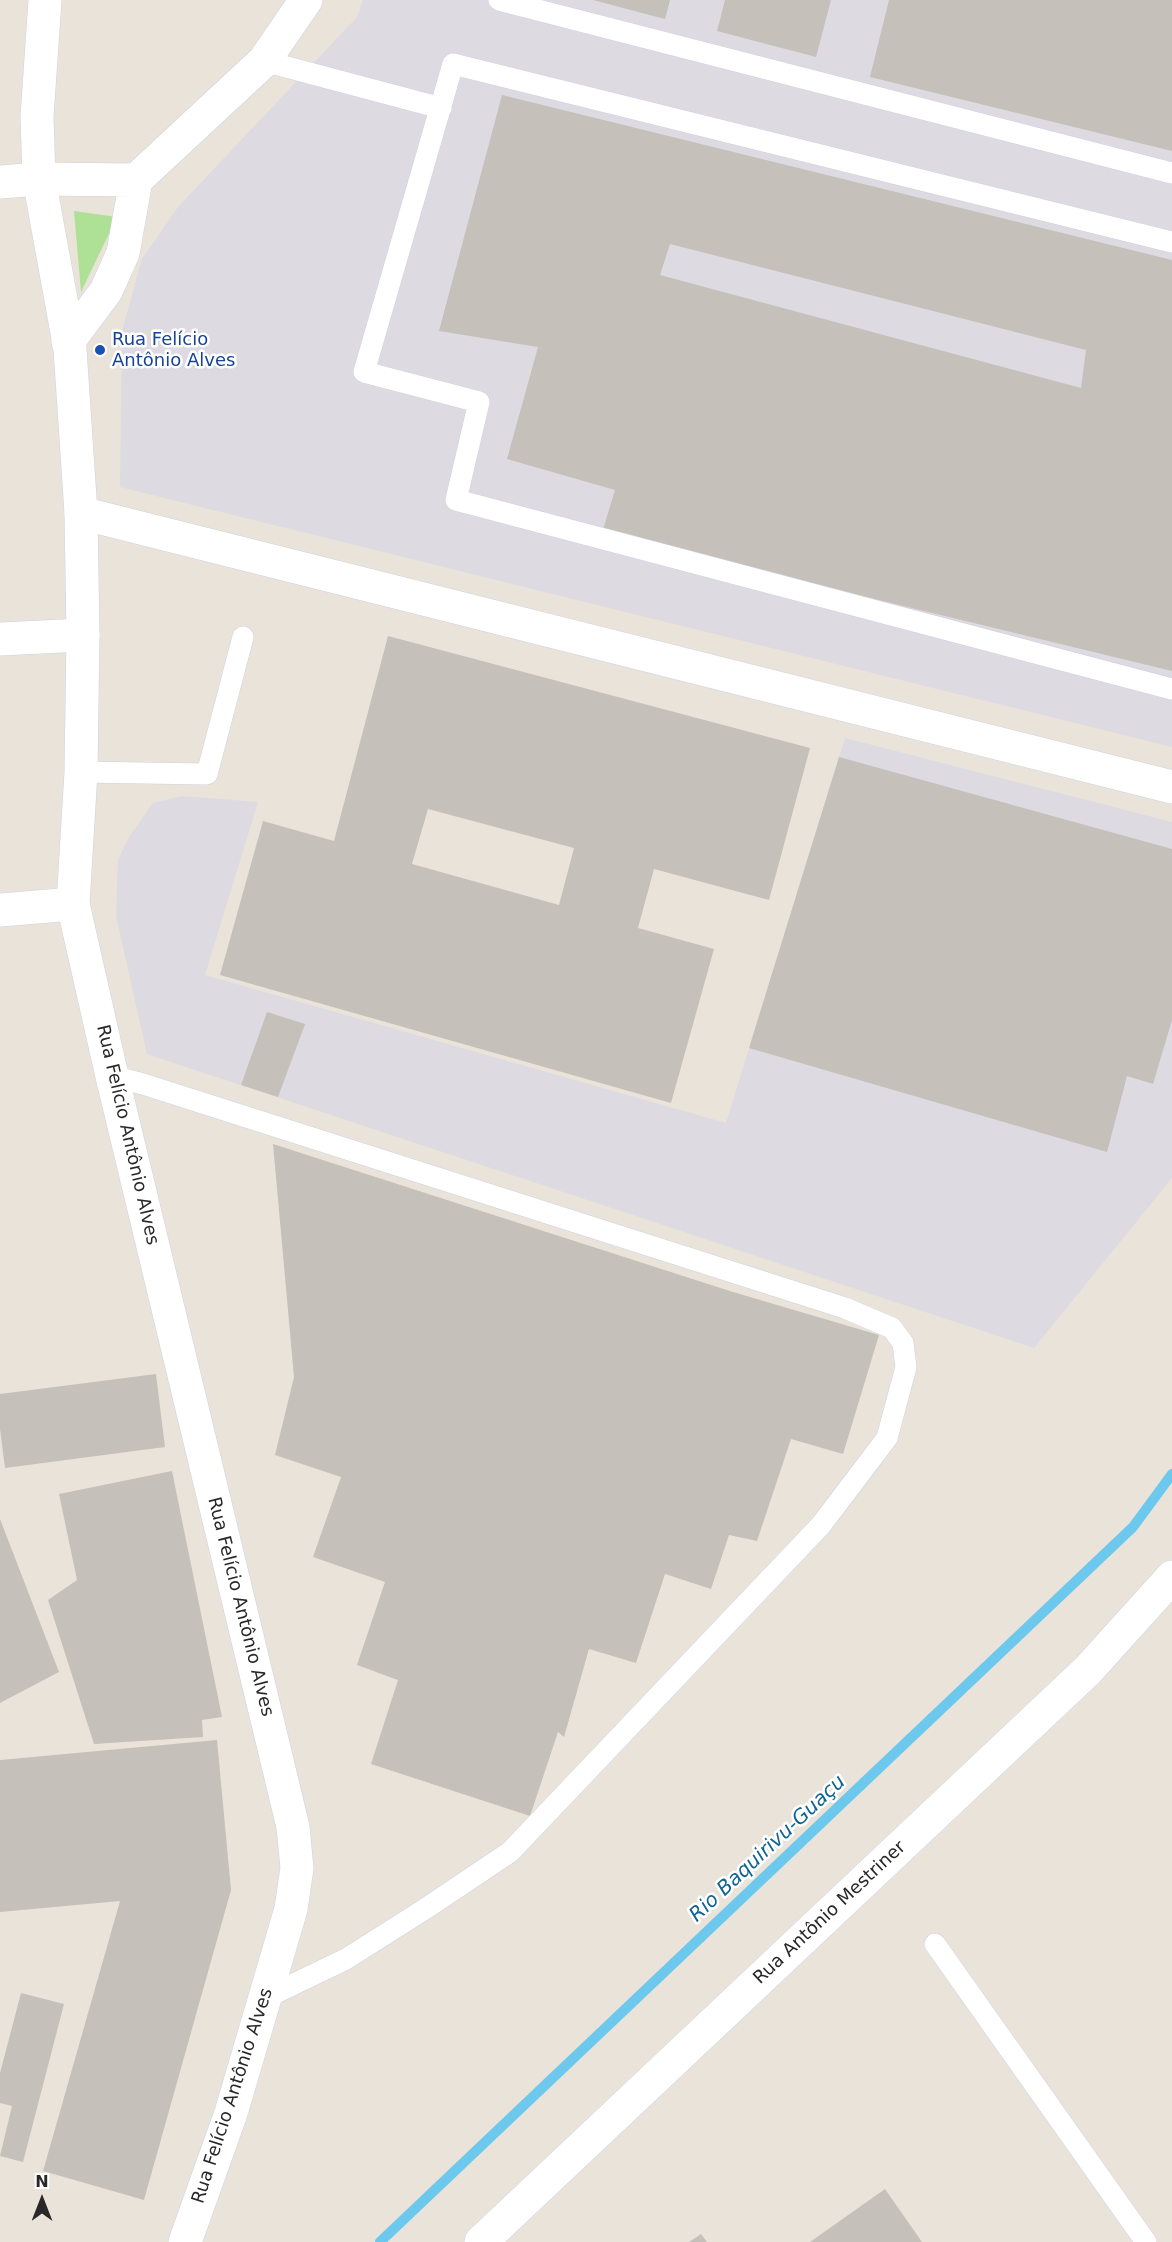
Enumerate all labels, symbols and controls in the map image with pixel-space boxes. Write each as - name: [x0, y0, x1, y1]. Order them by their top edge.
- place label: Rua Felício Antônio Alves: [112, 329, 235, 372]
- marker: Rua Felício Antônio Alves: [93, 343, 107, 357]
- street label: Rua Felício Antônio Alves: [91, 1023, 163, 1247]
- street label: Rua Felício Antônio Alves: [202, 1495, 278, 1719]
- water label: Rio Baquirivu-Guaçu: [685, 1770, 851, 1928]
- street label: Rua Antônio Mestriner: [749, 1837, 911, 1989]
- street label: Rua Felício Antônio Alves: [188, 1986, 278, 2206]
- north arrow: [12, 2170, 72, 2230]
- text: N: [35, 2172, 49, 2191]

